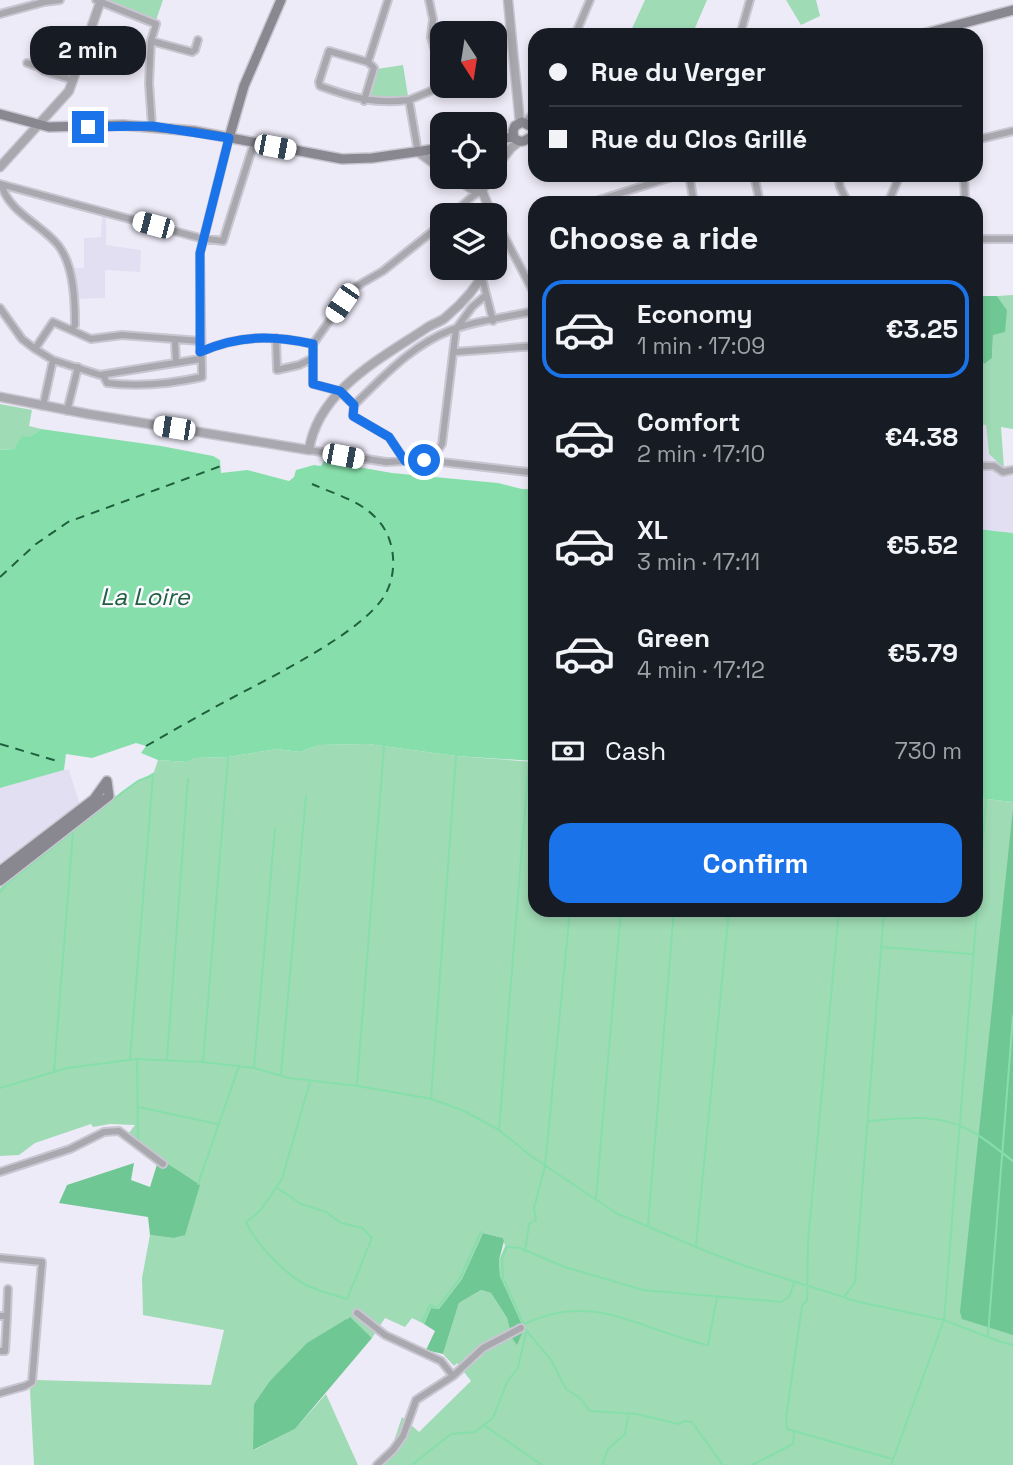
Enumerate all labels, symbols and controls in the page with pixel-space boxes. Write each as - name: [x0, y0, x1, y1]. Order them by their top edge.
- north arrow: [430, 21, 508, 98]
- map controls: [430, 21, 507, 280]
- callout: 2 min: [30, 25, 146, 74]
- text: 2 min: [58, 35, 118, 65]
- text: Rue du Verger: [591, 55, 766, 89]
- route end: [72, 111, 104, 143]
- button: locate: [430, 112, 507, 189]
- text: Rue du Clos Grillé: [591, 122, 807, 156]
- car: [253, 133, 298, 161]
- button: layers: [430, 203, 507, 280]
- car: [130, 209, 177, 241]
- text: Choose a ride: [549, 218, 759, 258]
- car: [322, 280, 363, 326]
- text: Economy: [637, 297, 753, 331]
- icon: car: [553, 298, 616, 361]
- text: €3.25: [886, 312, 958, 346]
- text: 1 min · 17:09: [637, 331, 765, 361]
- text: Comfort: [637, 405, 740, 439]
- icon: car: [553, 406, 616, 469]
- car: [152, 414, 197, 442]
- text: €4.38: [885, 420, 958, 454]
- text: 2 min · 17:10: [637, 439, 765, 469]
- car: [321, 442, 366, 470]
- route start: [408, 444, 440, 476]
- text: XL: [637, 513, 668, 547]
- icon: car: [553, 514, 616, 577]
- text: €5.52: [886, 528, 958, 562]
- text: 3 min · 17:11: [637, 547, 760, 577]
- water label: La Loire: [100, 581, 191, 612]
- text: Green: [637, 621, 710, 655]
- icon: car: [553, 622, 616, 685]
- text: €5.79: [887, 636, 958, 670]
- text: 4 min · 17:12: [637, 655, 765, 685]
- icon: cash: [549, 732, 587, 770]
- text: Cash: [605, 734, 666, 768]
- text: 730 m: [895, 736, 962, 766]
- button: Confirm: [549, 823, 962, 903]

